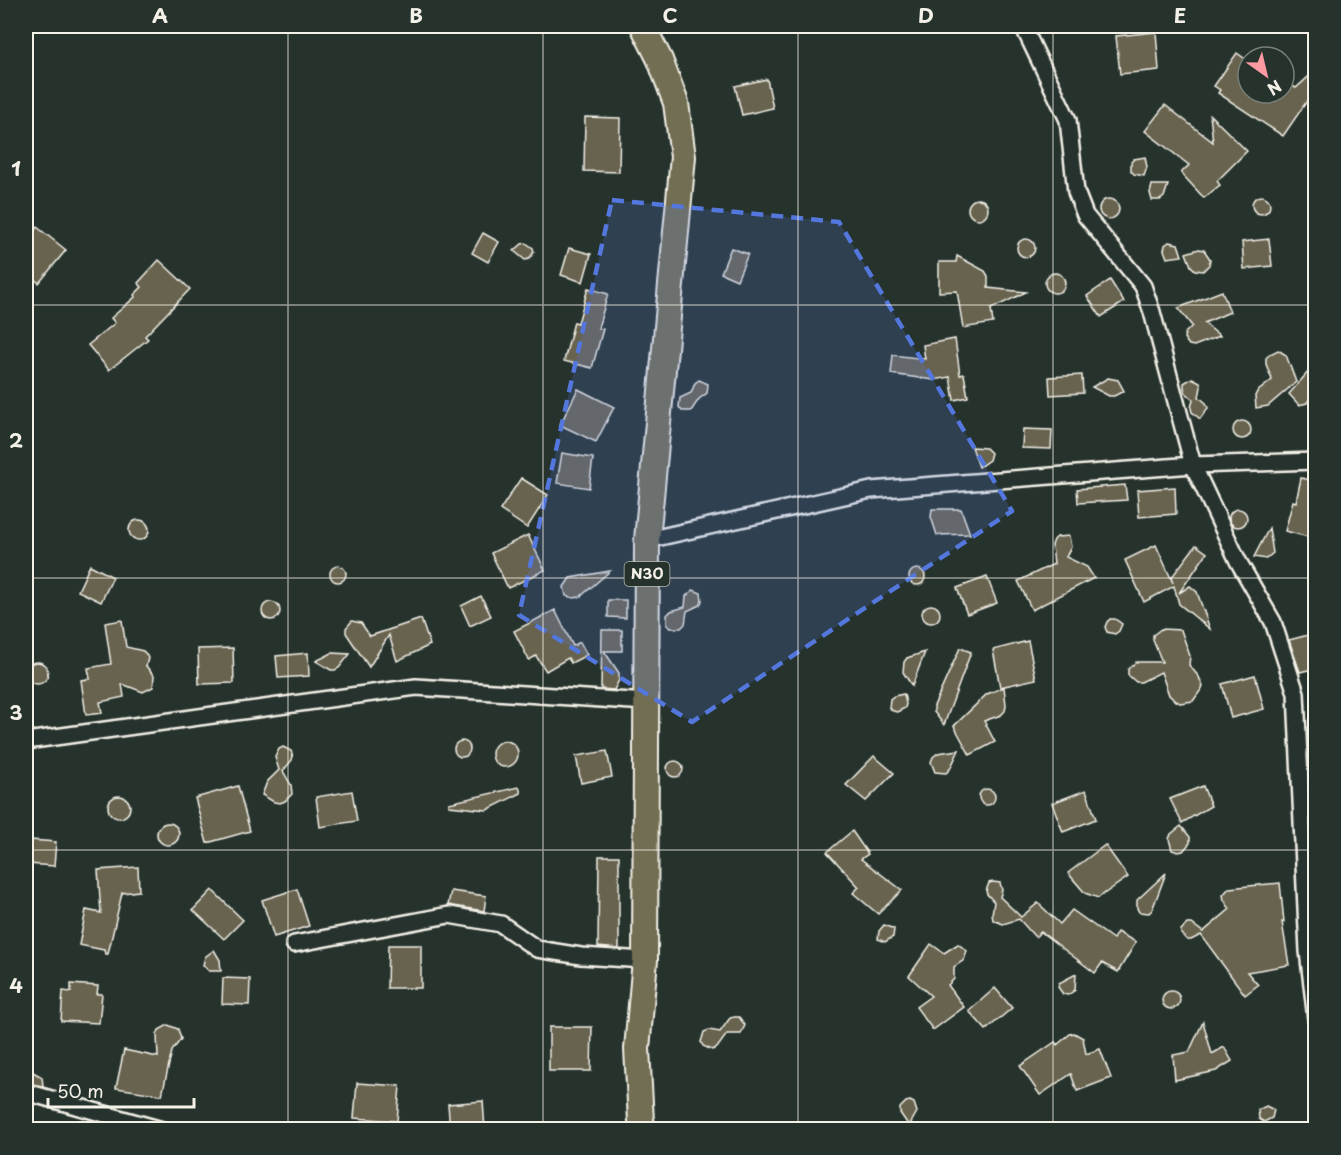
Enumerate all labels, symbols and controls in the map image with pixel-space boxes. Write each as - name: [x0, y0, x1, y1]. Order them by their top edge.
- text: A: [152, 0, 168, 30]
- text: B: [409, 0, 423, 30]
- text: C: [662, 0, 678, 30]
- text: D: [918, 0, 934, 30]
- text: E: [1174, 0, 1186, 30]
- north arrow: [1236, 45, 1296, 105]
- text: N: [1263, 75, 1287, 102]
- text: 1: [11, 153, 21, 183]
- text: 2: [9, 425, 23, 455]
- road number: N30: [624, 562, 670, 586]
- text: 3: [9, 697, 23, 727]
- text: 4: [9, 970, 23, 1000]
- scale bar: [48, 1071, 194, 1109]
- text: 50 m: [57, 1077, 104, 1104]

